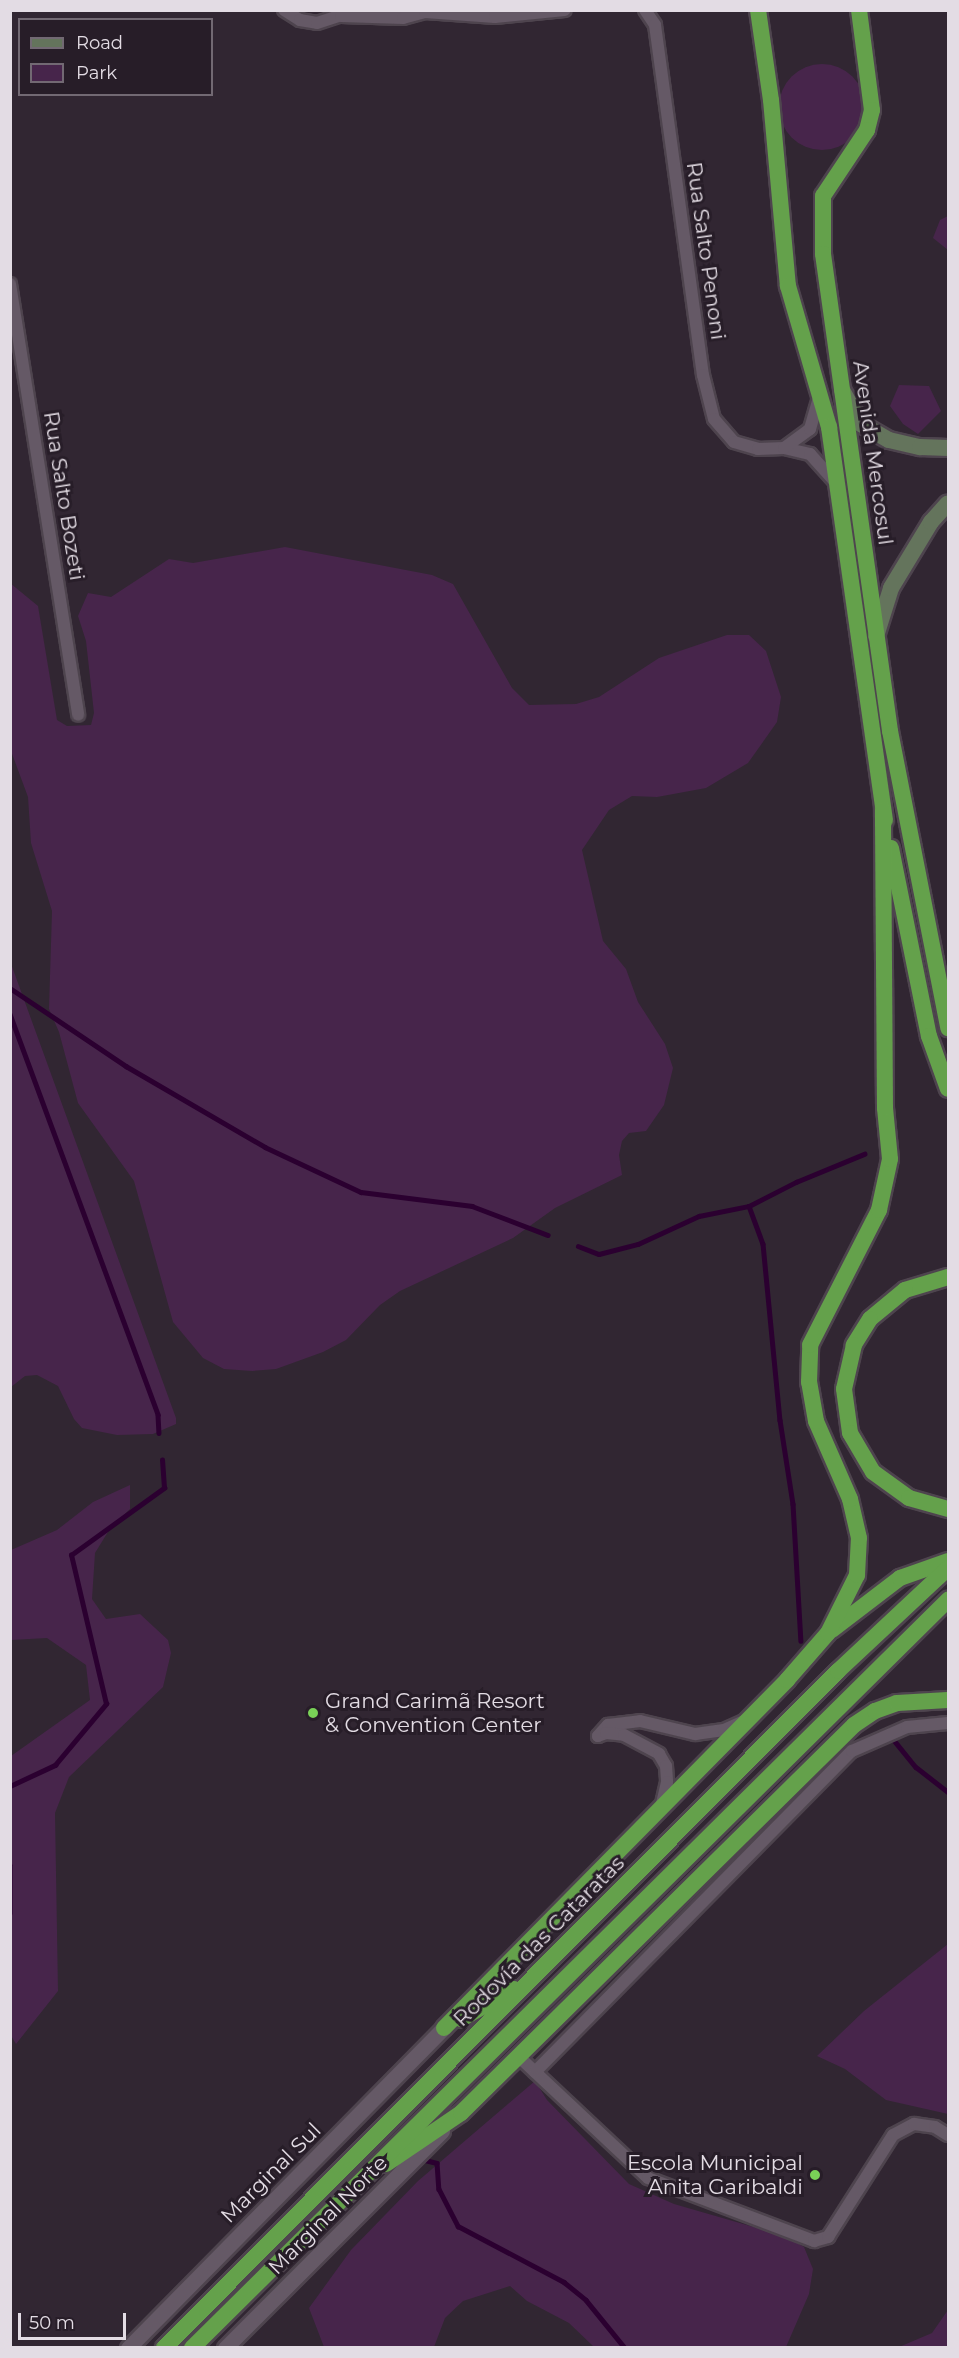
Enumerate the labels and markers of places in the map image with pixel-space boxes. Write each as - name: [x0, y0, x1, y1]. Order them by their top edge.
- place label: Grand Carimã Resort & Convention Center: [325, 1688, 545, 1738]
- marker: Grand Carimã Resort & Convention Center: [306, 1706, 320, 1720]
- place label: Escola Municipal Anita Garibaldi: [627, 2150, 803, 2200]
- marker: Escola Municipal Anita Garibaldi: [808, 2168, 822, 2182]

